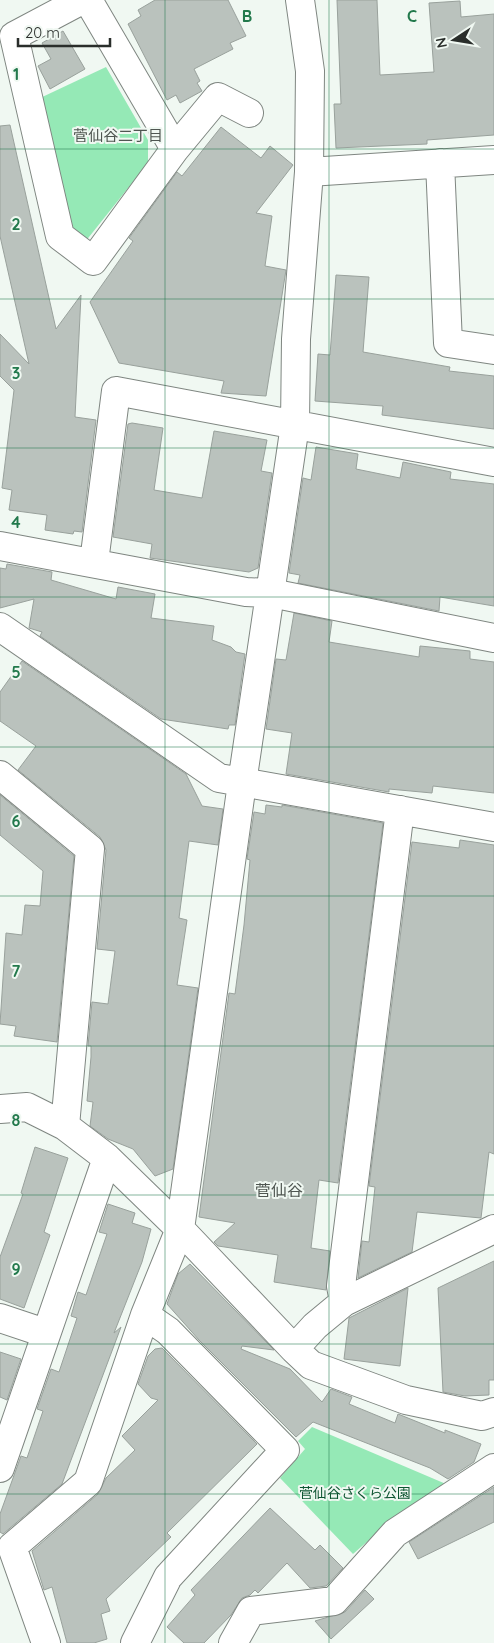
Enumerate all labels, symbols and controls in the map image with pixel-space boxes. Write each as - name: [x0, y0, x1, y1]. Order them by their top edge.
- text: B: [242, 6, 252, 26]
- text: C: [407, 6, 417, 26]
- scale bar: [18, 15, 110, 47]
- north arrow: [429, 15, 479, 65]
- text: 20 m: [25, 23, 60, 42]
- text: N: [431, 36, 451, 50]
- text: 1: [13, 64, 19, 84]
- district label: 菅仙谷二丁目: [73, 126, 163, 145]
- text: 2: [11, 214, 21, 234]
- text: 3: [12, 363, 20, 383]
- text: 4: [11, 512, 21, 532]
- text: 5: [11, 662, 21, 682]
- text: 6: [12, 811, 21, 831]
- text: 7: [12, 961, 21, 981]
- text: 8: [12, 1110, 21, 1130]
- district label: 菅仙谷: [255, 1180, 303, 1200]
- text: 9: [11, 1259, 21, 1279]
- park label: 菅仙谷さくら公園: [299, 1484, 411, 1502]

